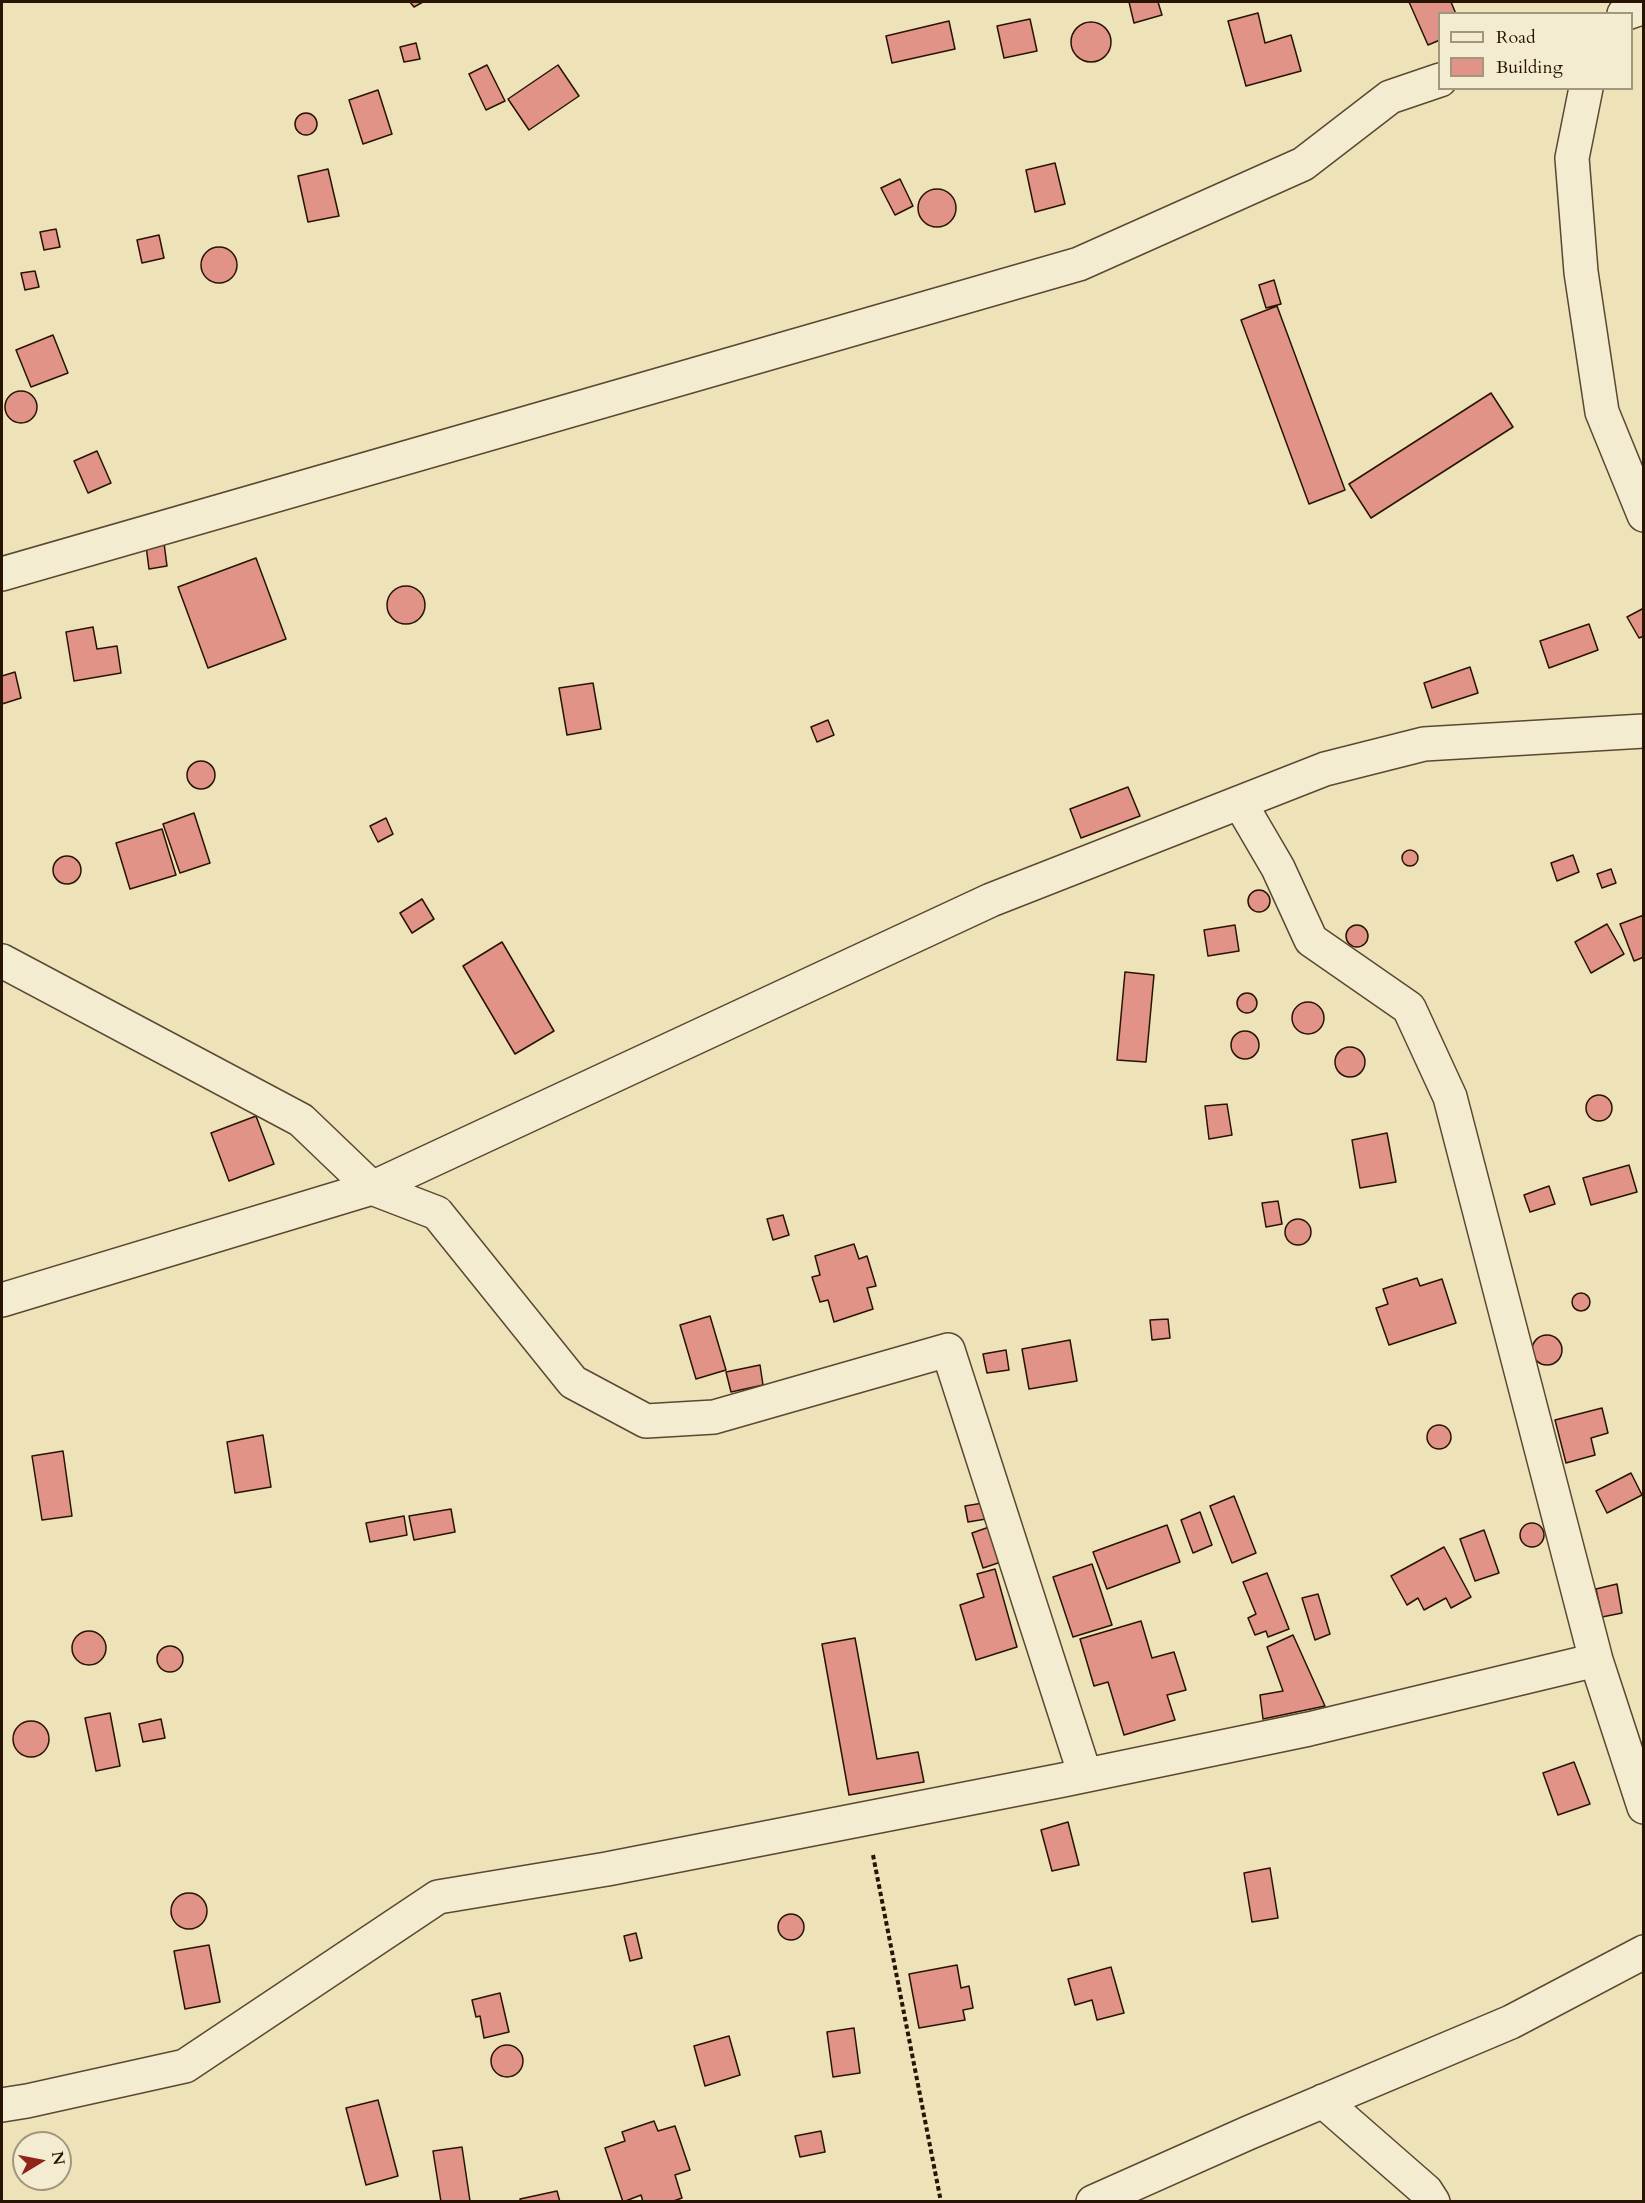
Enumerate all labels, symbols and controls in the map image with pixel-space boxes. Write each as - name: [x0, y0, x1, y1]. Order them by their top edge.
- legend: [1438, 12, 1633, 90]
- text: Road: [1496, 25, 1536, 50]
- text: Building: [1496, 55, 1563, 80]
- north arrow: [12, 2131, 72, 2191]
- text: N: [46, 2149, 70, 2167]

